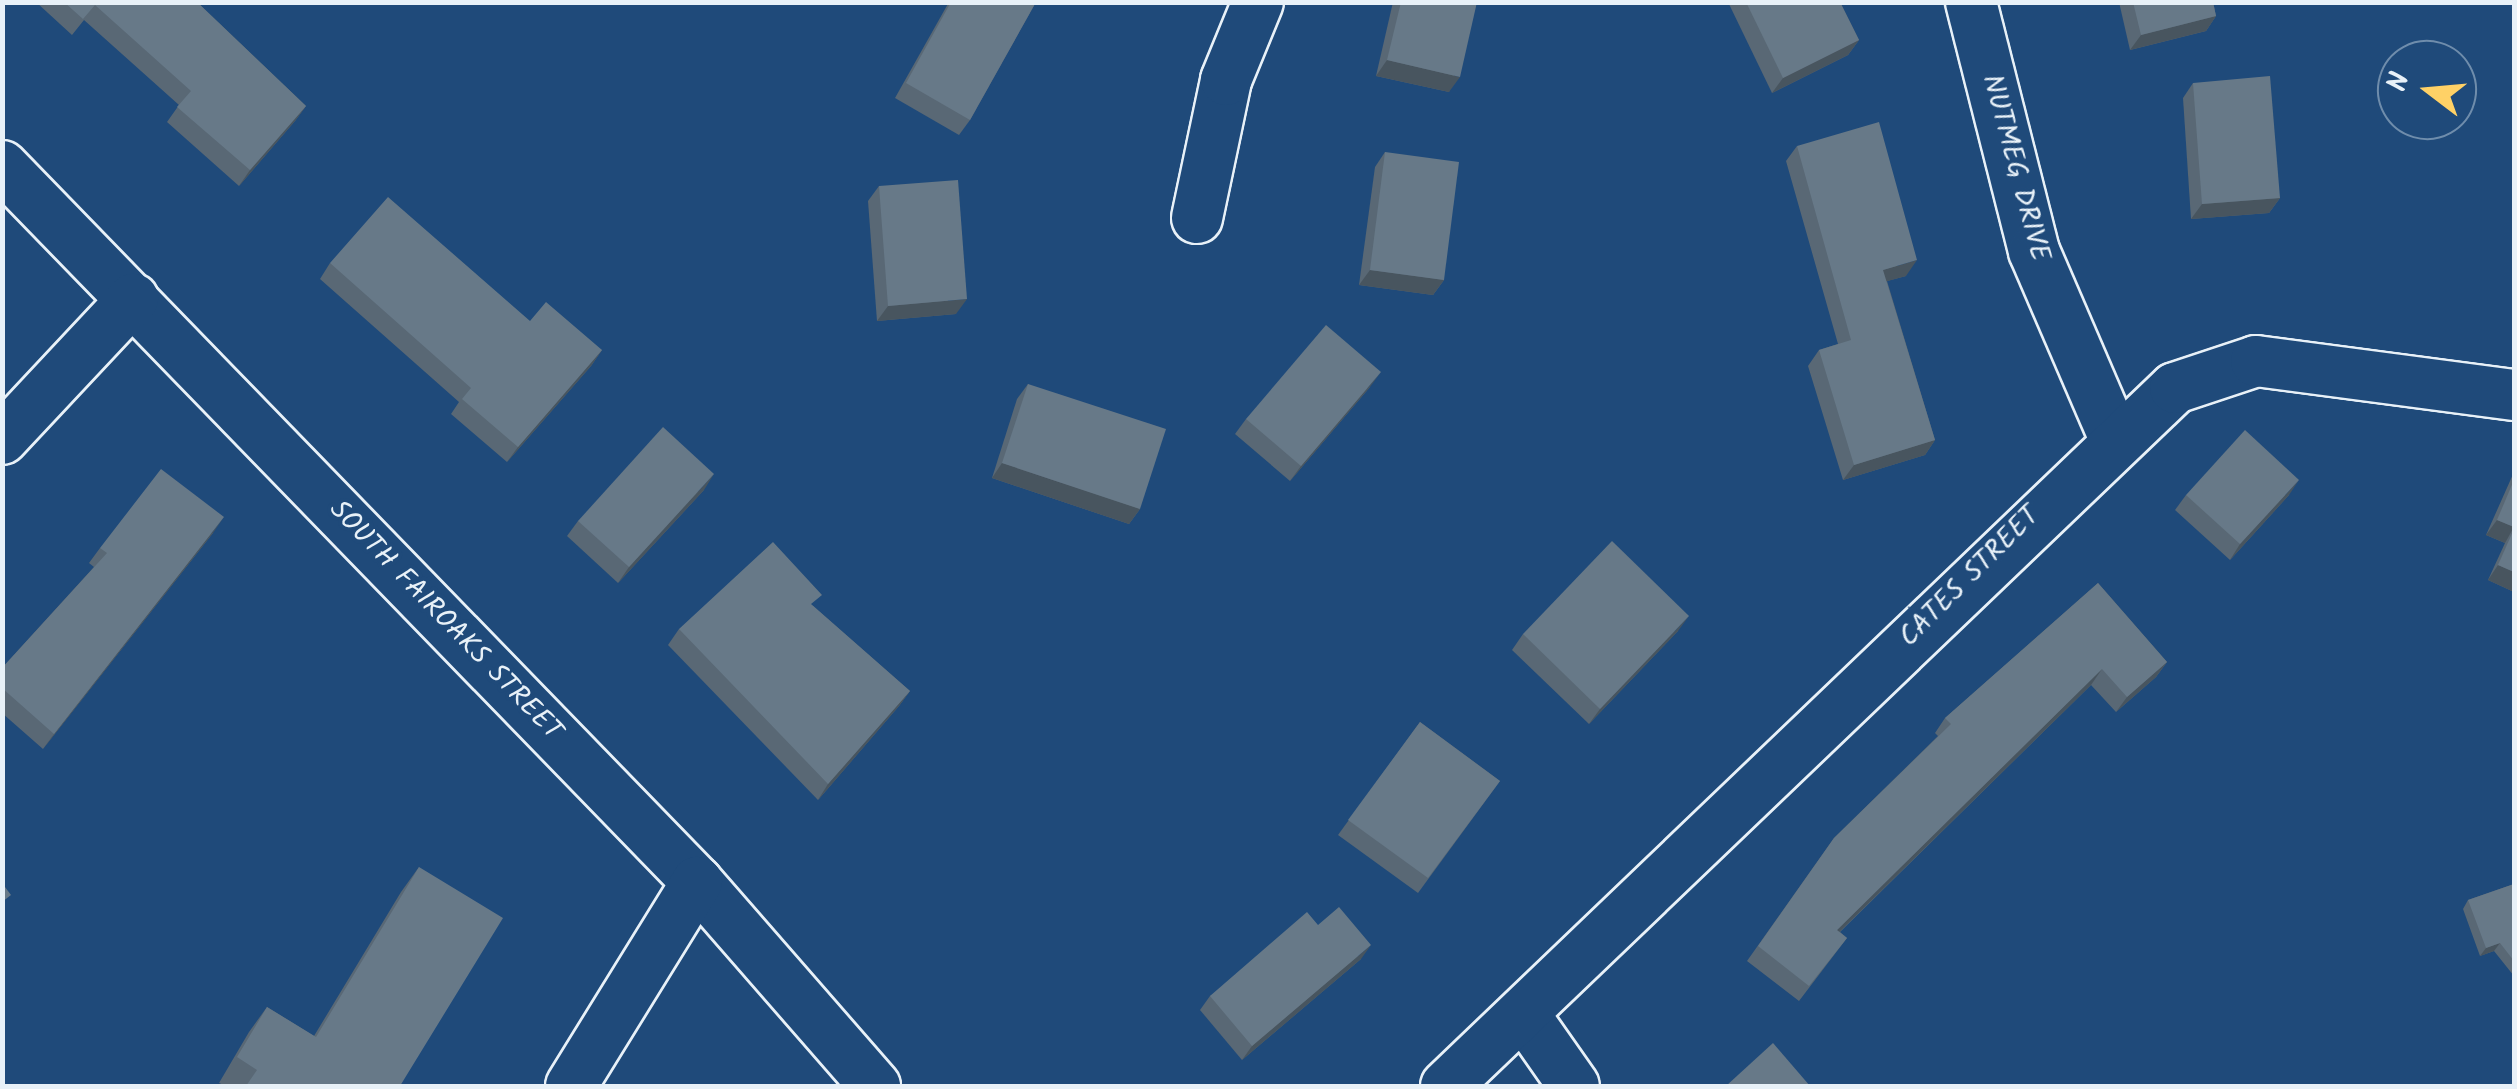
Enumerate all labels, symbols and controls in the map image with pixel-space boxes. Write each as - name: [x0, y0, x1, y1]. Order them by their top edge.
- north arrow: [2377, 40, 2477, 140]
- text: N: [2376, 67, 2424, 97]
- street label: NUTMEG DRIVE: [1974, 71, 2056, 265]
- street label: SOUTH FAIROAKS STREET: [321, 494, 569, 748]
- street label: CATES STREET: [1893, 500, 2047, 654]

